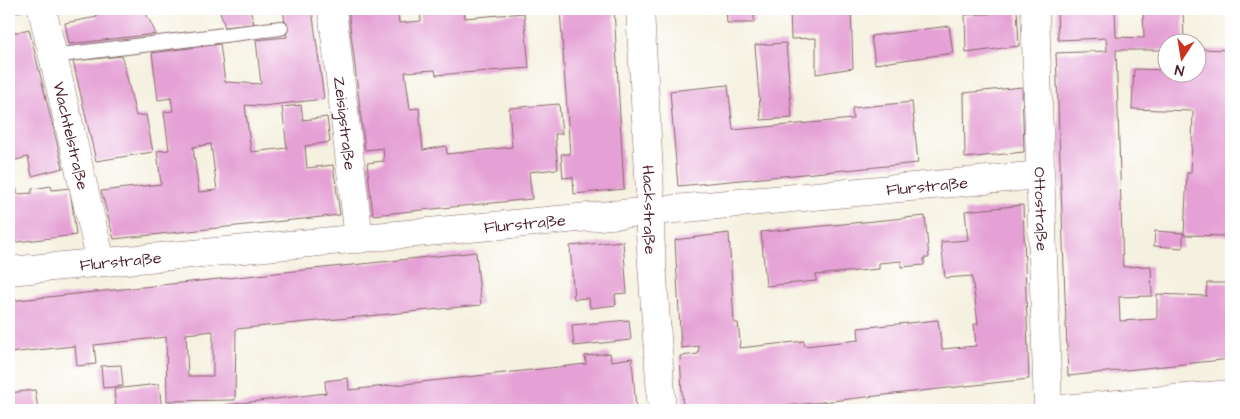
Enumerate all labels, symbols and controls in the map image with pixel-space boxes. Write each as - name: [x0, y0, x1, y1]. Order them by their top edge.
- north arrow: [1158, 32, 1208, 82]
- text: N: [1173, 59, 1186, 80]
- street label: Zeisigstraße: [328, 75, 361, 172]
- street label: Wachtelstraße: [47, 80, 94, 192]
- street label: Hackstraße: [637, 165, 661, 255]
- street label: Ottostraße: [1028, 167, 1053, 252]
- street label: Flurstraße: [885, 172, 969, 201]
- street label: Flurstraße: [483, 209, 567, 239]
- street label: Flurstraße: [79, 247, 163, 276]

